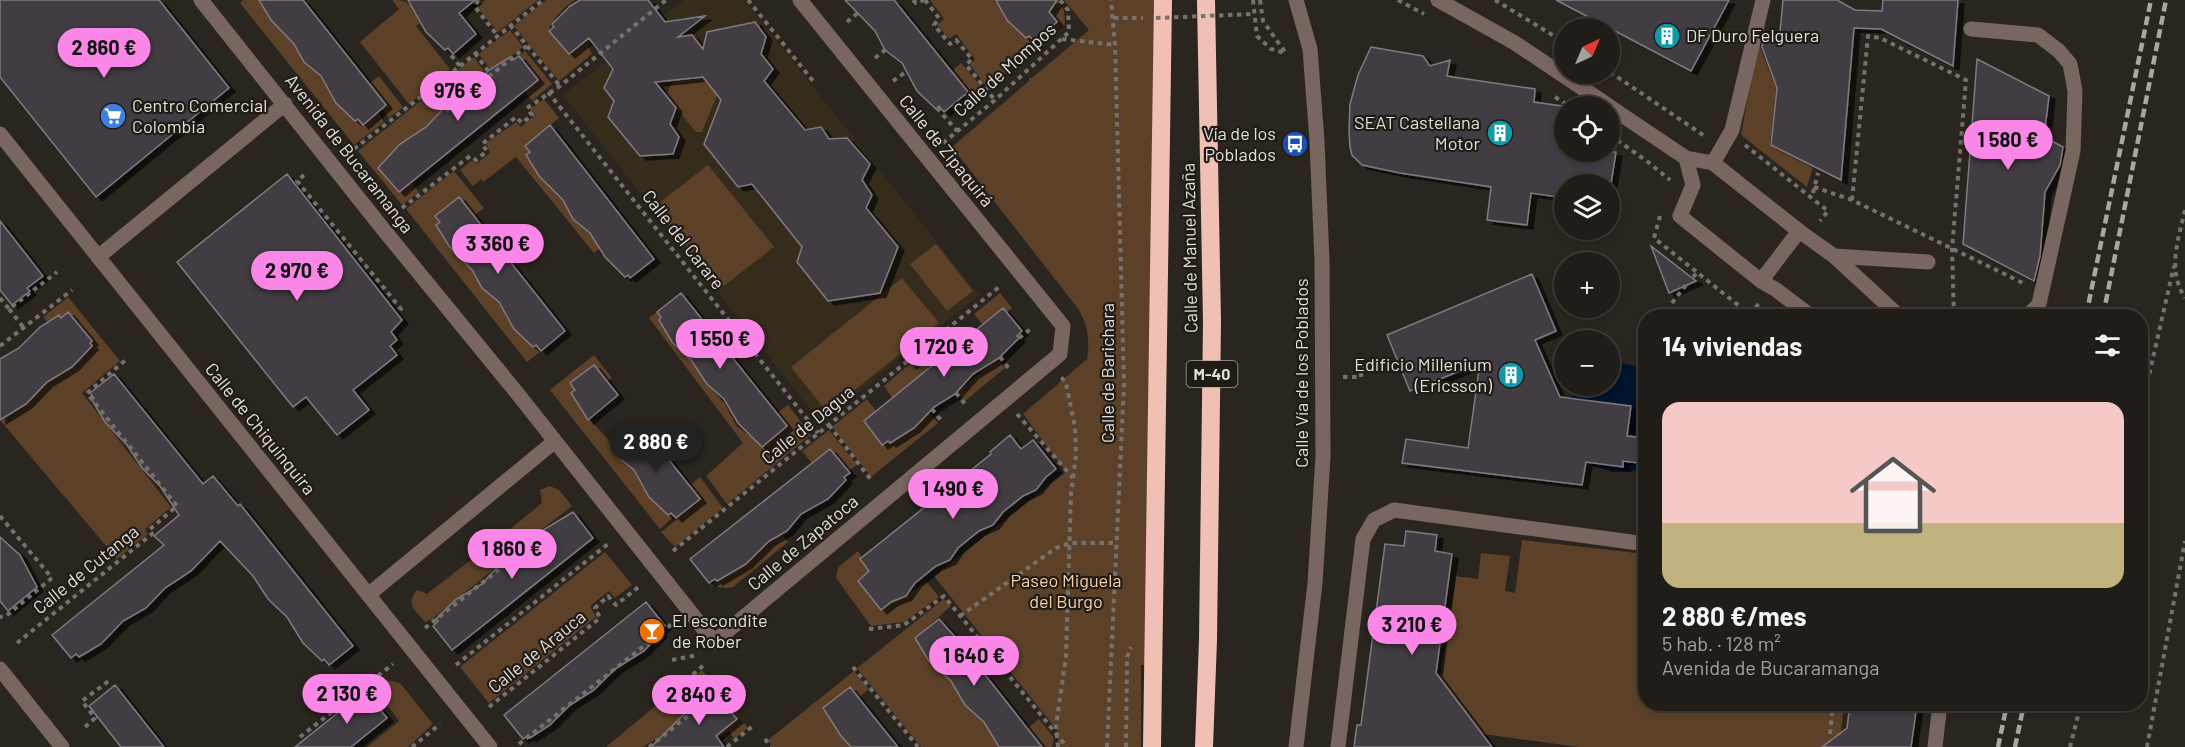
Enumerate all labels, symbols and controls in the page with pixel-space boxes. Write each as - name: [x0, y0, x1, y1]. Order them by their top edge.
- street label: Calle de Mompos: [949, 17, 1060, 121]
- north arrow: [1554, 18, 1620, 84]
- map controls: [1554, 18, 1620, 396]
- building icon: DF Duro Felguera: [1652, 21, 1682, 51]
- place label: DF Duro Felguera: [1686, 24, 1819, 46]
- pin: 2 860 €: [49, 28, 159, 79]
- text: 2 860 €: [72, 35, 136, 59]
- street label: Avenida de Bucaramanga: [281, 69, 419, 237]
- pin: 976 €: [416, 71, 500, 122]
- text: 976 €: [434, 78, 482, 102]
- street label: Calle de Zipaquirá: [895, 90, 999, 211]
- place label: Centro Comercial Colombia: [132, 94, 267, 137]
- button: locate: [1554, 96, 1620, 162]
- supermarket icon: Centro Comercial Colombia: [98, 101, 128, 131]
- place label: SEAT Castellana Motor: [1354, 111, 1480, 154]
- building icon: SEAT Castellana Motor: [1485, 118, 1515, 148]
- pin: 1 580 €: [1953, 120, 2063, 171]
- place label: Vía de los Poblados: [1203, 122, 1276, 165]
- text: 1 580 €: [1978, 127, 2038, 151]
- bus stop icon: Vía de los Poblados: [1280, 129, 1310, 159]
- street label: Calle de Manuel Azaña: [1177, 163, 1201, 333]
- button: layers: [1554, 174, 1620, 240]
- street label: Calle del Carare: [638, 185, 730, 294]
- pin: 3 360 €: [443, 224, 553, 275]
- text: 3 360 €: [466, 231, 530, 255]
- pin: 2 970 €: [242, 251, 352, 302]
- button: +: [1554, 252, 1620, 318]
- text: 2 970 €: [265, 258, 329, 282]
- street label: Calle Vía de los Poblados: [1290, 278, 1312, 468]
- street label: Calle de Barichara: [1096, 303, 1118, 443]
- pin: 1 550 €: [665, 319, 775, 370]
- text: 1 550 €: [690, 326, 750, 350]
- pin: 1 720 €: [889, 327, 999, 378]
- icon: filters: [2091, 329, 2124, 362]
- button: −: [1554, 330, 1620, 396]
- text: 14 viviendas: [1662, 330, 1802, 361]
- text: 1 720 €: [914, 334, 974, 358]
- place label: Edificio Millenium (Ericsson): [1354, 353, 1492, 396]
- street label: Calle de Chiquinquira: [201, 358, 321, 499]
- building icon: Edificio Millenium (Ericsson): [1496, 360, 1526, 390]
- road number: M-40: [1186, 361, 1238, 387]
- street label: Calle de Dagua: [756, 380, 858, 468]
- pin: 2 880 €: [601, 422, 711, 473]
- text: 2 880 €: [624, 429, 688, 453]
- icon: home: [1839, 441, 1947, 549]
- pin: 1 490 €: [898, 469, 1008, 520]
- text: 1 490 €: [922, 476, 984, 500]
- street label: Calle de Zapatoca: [743, 490, 862, 595]
- street label: Calle de Cutanga: [28, 520, 143, 618]
- pin: 1 860 €: [457, 529, 567, 580]
- text: 1 860 €: [482, 536, 542, 560]
- park label: Paseo Miguela del Burgo: [1010, 569, 1122, 612]
- text: 2 880 €/mes: [1662, 600, 1807, 631]
- street label: Calle de Arauca: [483, 605, 590, 697]
- pin: 3 210 €: [1357, 605, 1467, 656]
- place label: El escondite de Rober: [672, 609, 768, 652]
- text: 3 210 €: [1381, 612, 1443, 636]
- bar icon: El escondite de Rober: [637, 616, 667, 646]
- text: 5 hab. · 128 m²: [1662, 631, 1781, 655]
- pin: 1 640 €: [919, 636, 1029, 687]
- text: 1 640 €: [943, 643, 1005, 667]
- text: Avenida de Bucaramanga: [1662, 655, 1880, 679]
- pin: 2 130 €: [292, 674, 402, 725]
- pin: 2 840 €: [644, 675, 754, 726]
- text: 2 130 €: [316, 681, 378, 705]
- text: 2 840 €: [666, 682, 732, 706]

